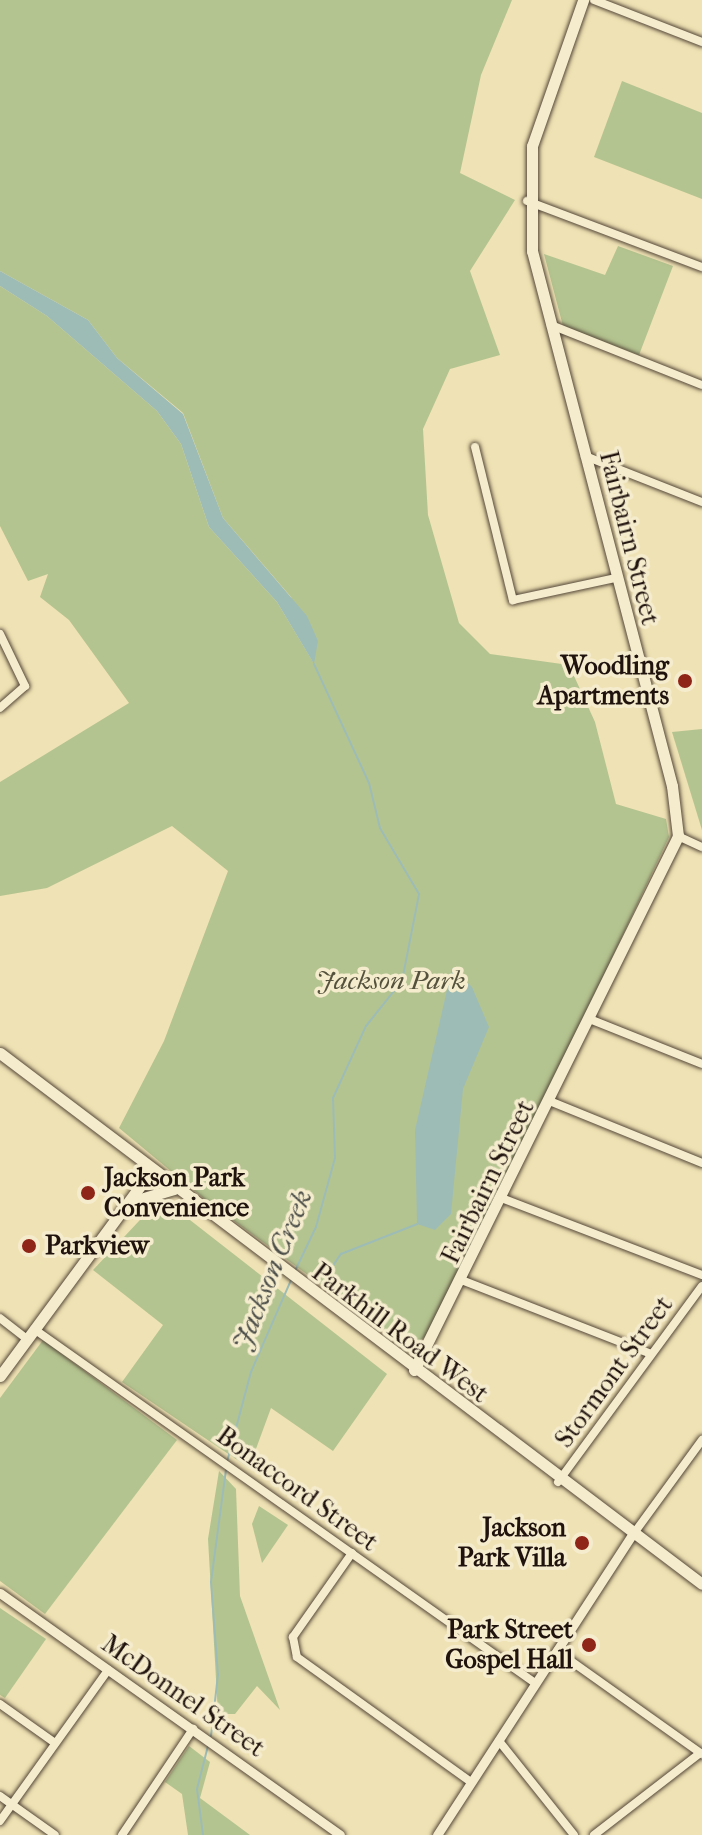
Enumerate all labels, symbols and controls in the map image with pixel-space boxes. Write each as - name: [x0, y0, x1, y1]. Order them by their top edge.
- street label: Fairbairn Street: [592, 448, 666, 628]
- place label: Woodling Apartments: [537, 650, 669, 712]
- marker: Woodling Apartments: [676, 672, 694, 690]
- park label: Jackson Park: [316, 965, 466, 997]
- street label: Fairbairn Street: [435, 1095, 541, 1269]
- place label: Jackson Park Convenience: [104, 1162, 249, 1224]
- marker: Jackson Park Convenience: [79, 1184, 97, 1202]
- water label: Jackson Creek: [225, 1185, 319, 1355]
- place label: Parkview: [45, 1230, 149, 1262]
- marker: Parkview: [20, 1237, 38, 1255]
- street label: Parkhill Road West: [306, 1256, 494, 1410]
- street label: Stormont Street: [549, 1290, 679, 1454]
- street label: Bonaccord Street: [210, 1420, 384, 1558]
- place label: Jackson Park Villa: [458, 1512, 566, 1574]
- marker: Jackson Park Villa: [573, 1534, 591, 1552]
- place label: Park Street Gospel Hall: [445, 1614, 573, 1676]
- street label: McDonnel Street: [95, 1628, 271, 1764]
- marker: Park Street Gospel Hall: [580, 1636, 598, 1654]

